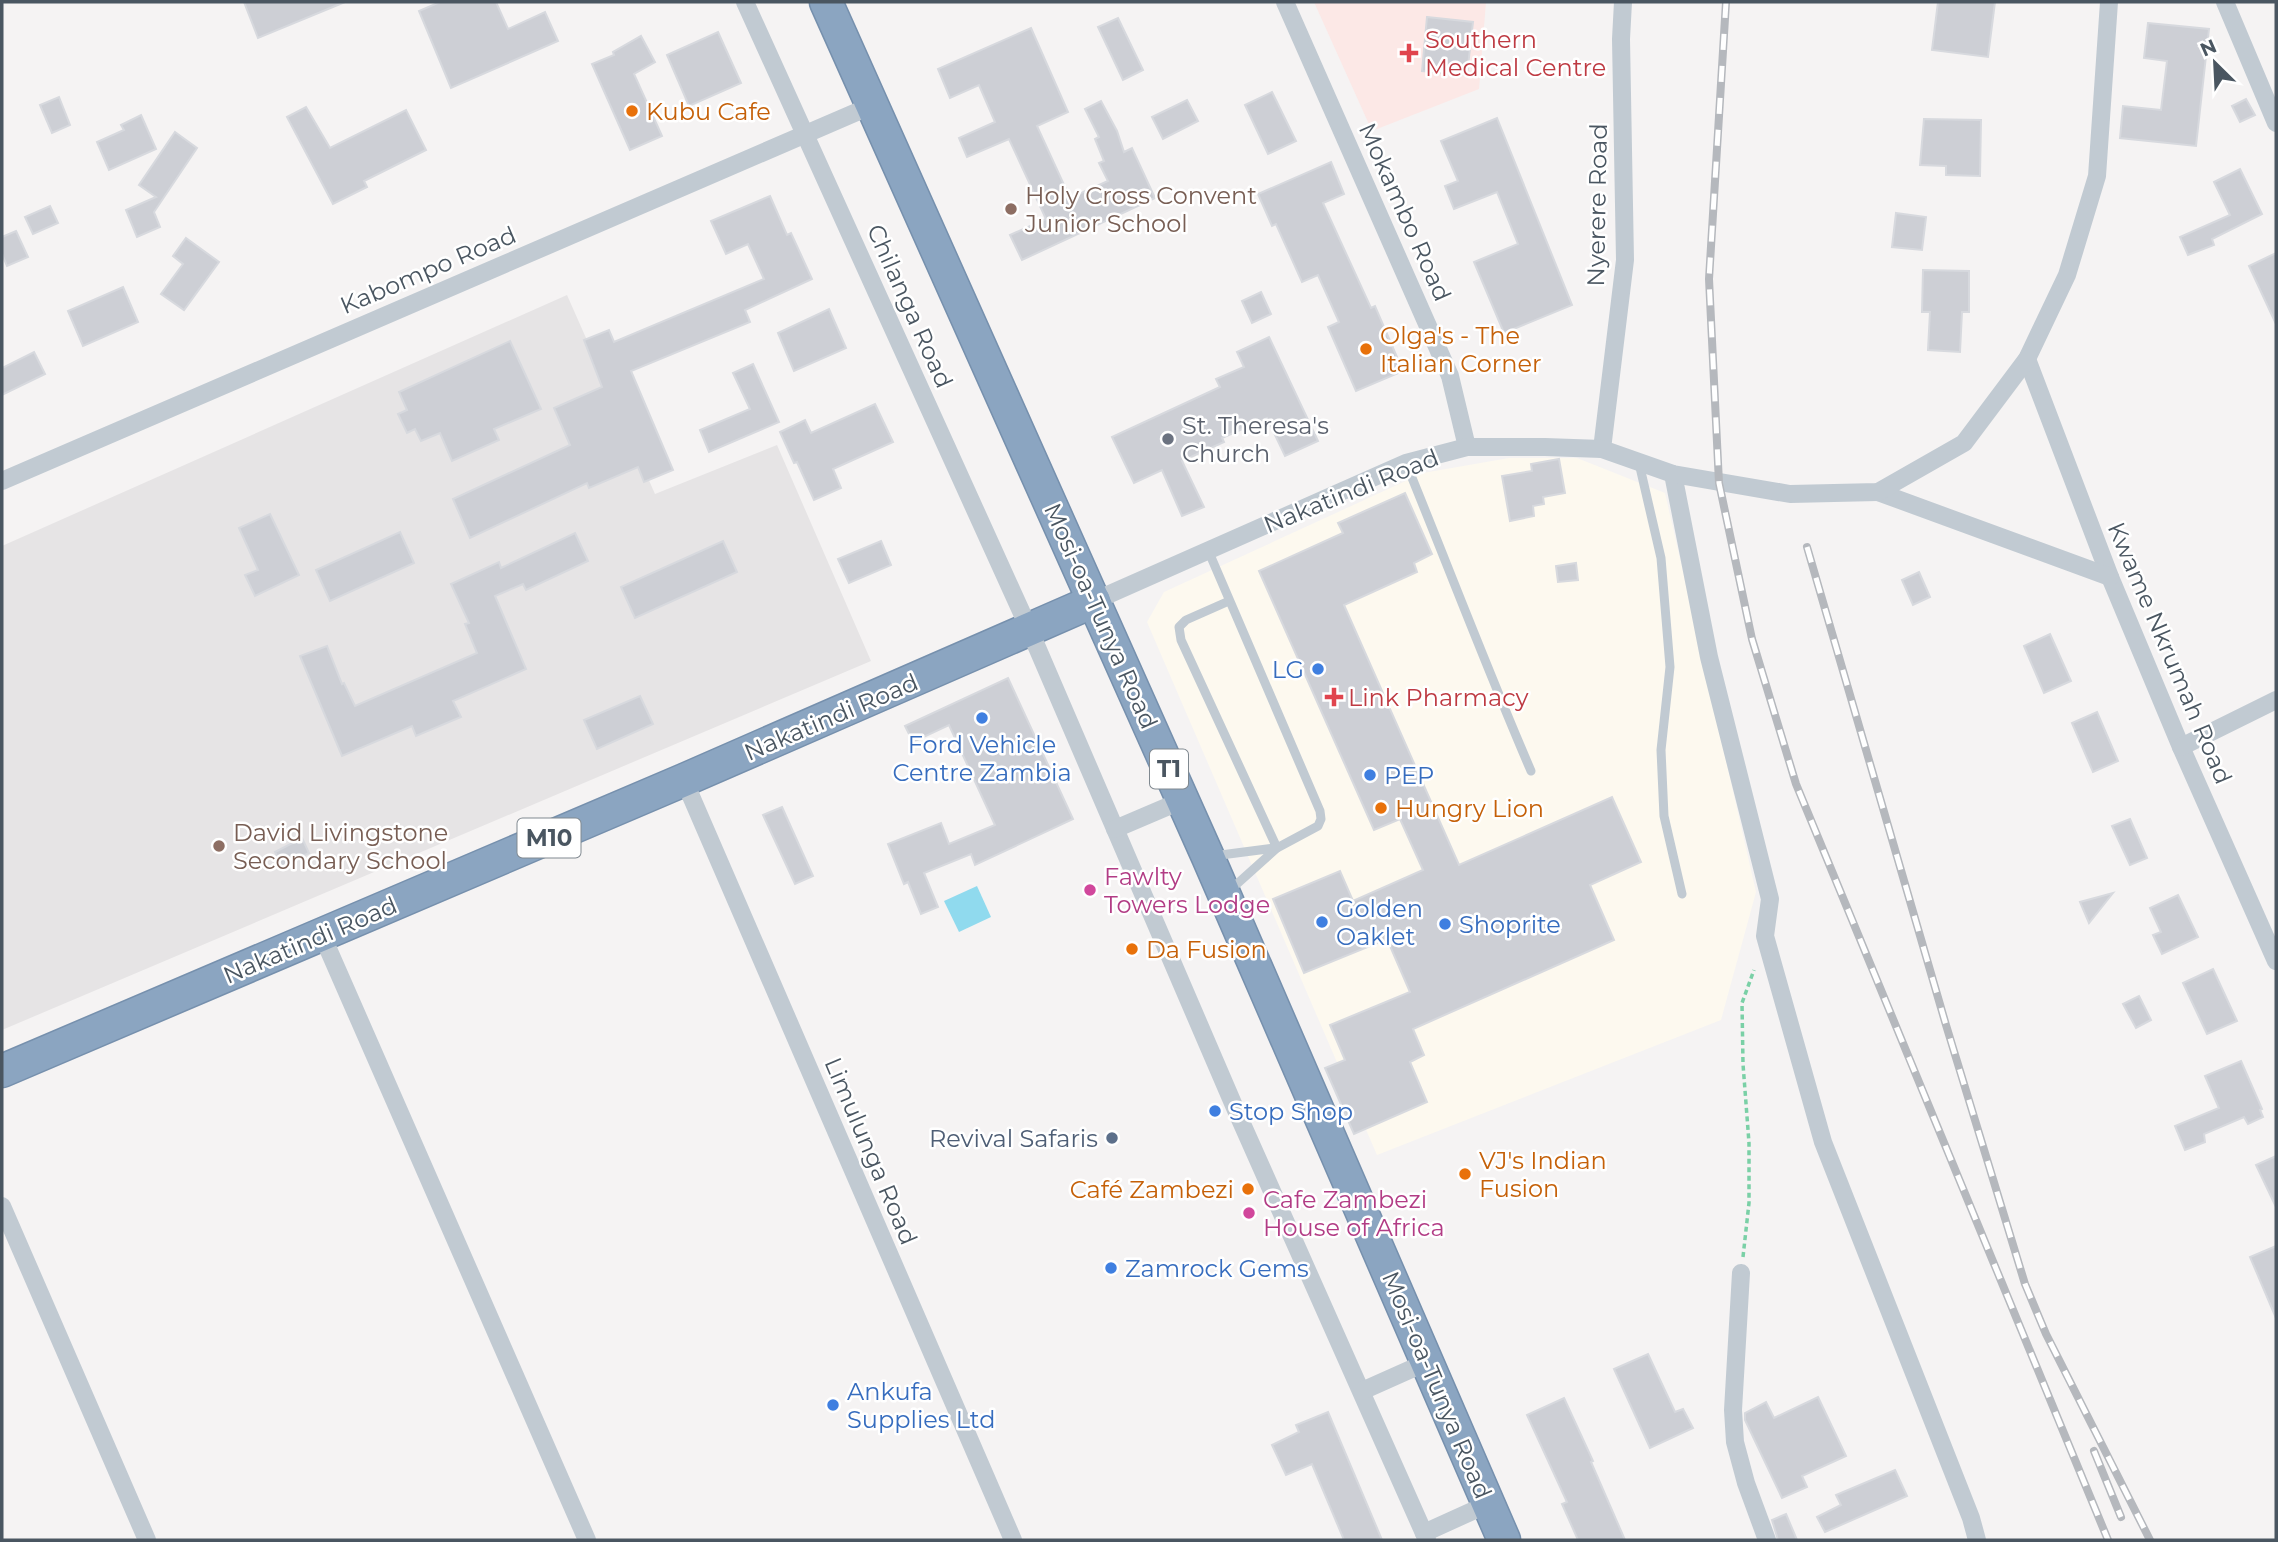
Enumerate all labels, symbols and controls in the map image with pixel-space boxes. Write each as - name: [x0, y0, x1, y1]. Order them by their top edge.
- place label: Southern Medical Centre: [1425, 25, 1606, 82]
- north arrow: [2180, 28, 2250, 98]
- text: N: [2197, 34, 2220, 62]
- marker: Southern Medical Centre: [1399, 43, 1419, 63]
- place label: Kubu Cafe: [646, 97, 771, 126]
- marker: Kubu Cafe: [624, 103, 640, 119]
- street label: Mokambo Road: [1353, 118, 1457, 306]
- street label: Nyerere Road: [1581, 123, 1613, 287]
- place label: Holy Cross Convent Junior School: [1024, 181, 1257, 238]
- marker: Holy Cross Convent Junior School: [1003, 201, 1019, 217]
- street label: Kabompo Road: [336, 220, 520, 320]
- street label: Chilanga Road: [861, 220, 959, 392]
- place label: Olga's - The Italian Corner: [1380, 321, 1542, 378]
- marker: Olga's - The Italian Corner: [1358, 341, 1374, 357]
- place label: St. Theresa's Church: [1182, 411, 1329, 468]
- marker: St. Theresa's Church: [1160, 431, 1176, 447]
- street label: Nakatindi Road: [1259, 443, 1443, 539]
- street label: Mosi-oa-Tunya Road: [1038, 499, 1164, 733]
- street label: Kwame Nkrumah Road: [2102, 518, 2238, 788]
- place label: LG: [1272, 655, 1304, 684]
- marker: LG: [1310, 661, 1326, 677]
- street label: Nakatindi Road: [740, 667, 922, 767]
- place label: Link Pharmacy: [1348, 683, 1529, 712]
- marker: Link Pharmacy: [1326, 689, 1342, 705]
- marker: Ford Vehicle Centre Zambia: [974, 710, 990, 726]
- place label: Ford Vehicle Centre Zambia: [892, 730, 1072, 787]
- road number: T1: [1150, 750, 1188, 789]
- place label: PEP: [1384, 761, 1434, 790]
- marker: PEP: [1362, 767, 1378, 783]
- place label: Hungry Lion: [1395, 794, 1544, 823]
- marker: Hungry Lion: [1373, 800, 1389, 816]
- place label: David Livingstone Secondary School: [233, 818, 448, 875]
- road number: M10: [518, 818, 580, 858]
- marker: David Livingstone Secondary School: [211, 838, 227, 854]
- place label: Fawlty Towers Lodge: [1104, 862, 1270, 919]
- marker: Fawlty Towers Lodge: [1082, 882, 1098, 898]
- street label: Nakatindi Road: [219, 890, 401, 990]
- place label: Golden Oaklet: [1336, 894, 1423, 951]
- place label: Shoprite: [1459, 910, 1561, 939]
- marker: Golden Oaklet: [1314, 914, 1330, 930]
- marker: Shoprite: [1437, 916, 1453, 932]
- place label: Da Fusion: [1146, 935, 1267, 964]
- marker: Da Fusion: [1124, 941, 1140, 957]
- street label: Limulunga Road: [818, 1053, 924, 1249]
- place label: Stop Shop: [1229, 1097, 1353, 1126]
- marker: Stop Shop: [1207, 1103, 1223, 1119]
- place label: Revival Safaris: [929, 1124, 1098, 1153]
- marker: Revival Safaris: [1104, 1130, 1120, 1146]
- place label: VJ's Indian Fusion: [1479, 1146, 1607, 1203]
- marker: VJ's Indian Fusion: [1457, 1166, 1473, 1182]
- place label: Café Zambezi: [1070, 1175, 1234, 1204]
- marker: Café Zambezi: [1240, 1181, 1256, 1197]
- place label: Cafe Zambezi House of Africa: [1263, 1185, 1445, 1242]
- marker: Cafe Zambezi House of Africa: [1241, 1205, 1257, 1221]
- place label: Zamrock Gems: [1125, 1254, 1309, 1283]
- marker: Zamrock Gems: [1103, 1260, 1119, 1276]
- street label: Mosi-oa-Tunya Road: [1376, 1267, 1498, 1503]
- place label: Ankufa Supplies Ltd: [847, 1377, 995, 1434]
- marker: Ankufa Supplies Ltd: [825, 1397, 841, 1413]

